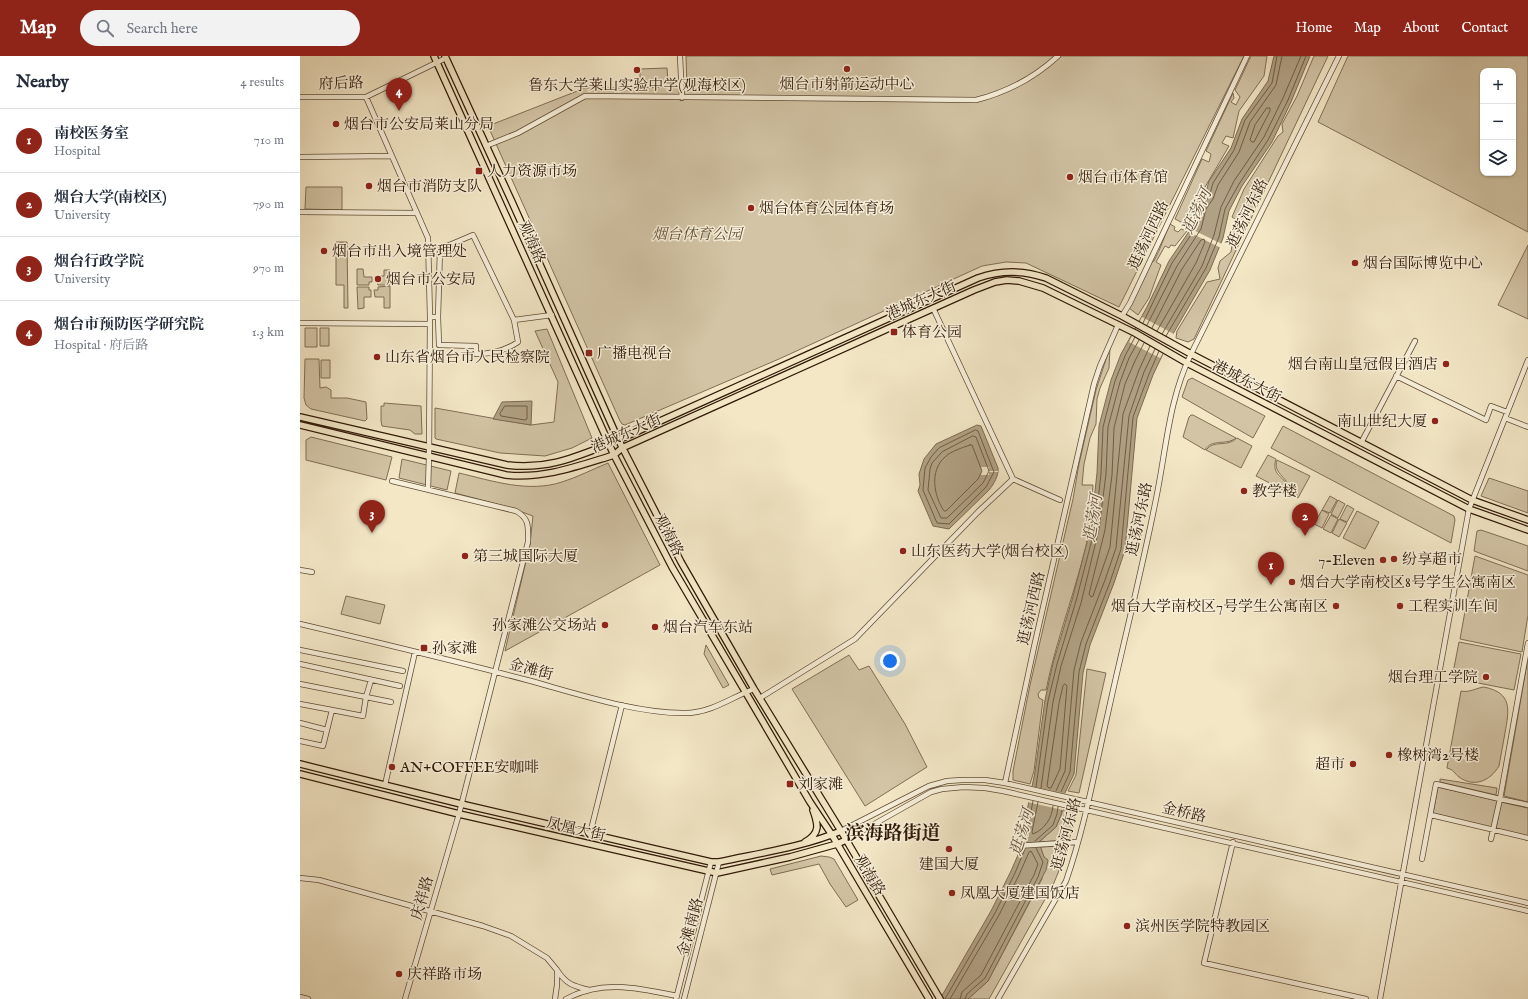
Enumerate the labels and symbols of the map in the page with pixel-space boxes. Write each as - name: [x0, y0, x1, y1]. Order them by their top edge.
- marker: 烟台市射箭运动中心: [842, 64, 852, 74]
- marker: 鲁东大学莱山实验中学(观海校区): [632, 65, 642, 75]
- street label: 府后路: [318, 73, 364, 94]
- place label: 烟台市射箭运动中心: [779, 75, 915, 94]
- place label: 鲁东大学莱山实验中学(观海校区): [528, 76, 746, 95]
- pin: 4: [386, 78, 412, 111]
- place label: 烟台市公安局莱山分局: [344, 115, 494, 134]
- marker: 烟台市公安局莱山分局: [331, 119, 341, 129]
- place label: 人力资源市场: [487, 162, 577, 181]
- marker: 人力资源市场: [474, 166, 484, 176]
- place label: 烟台市体育馆: [1078, 168, 1168, 187]
- marker: 烟台市体育馆: [1065, 172, 1075, 182]
- street label: 逛荡河东路: [1222, 175, 1272, 251]
- place label: 烟台市消防支队: [377, 177, 482, 196]
- marker: 烟台市消防支队: [364, 181, 374, 191]
- water label: 逛荡河: [1179, 183, 1218, 238]
- street label: 逛荡河西路: [1124, 197, 1173, 273]
- place label: 烟台体育公园体育场: [759, 199, 894, 218]
- marker: 烟台体育公园体育场: [746, 203, 756, 213]
- street label: 观海路: [514, 218, 549, 267]
- park label: 烟台体育公园: [652, 225, 744, 244]
- place label: 烟台市出入境管理处: [332, 242, 467, 261]
- marker: 烟台市出入境管理处: [319, 246, 329, 256]
- place label: 烟台国际博览中心: [1363, 254, 1483, 273]
- marker: 烟台国际博览中心: [1350, 258, 1360, 268]
- place label: 烟台市公安局: [386, 270, 476, 289]
- marker: 烟台市公安局: [373, 274, 383, 284]
- street label: 港城东大街: [883, 277, 959, 324]
- place label: 体育公园: [902, 323, 962, 342]
- marker: 体育公园: [889, 327, 899, 337]
- place label: 广播电视台: [597, 344, 672, 363]
- place label: 山东省烟台市人民检察院: [385, 348, 550, 367]
- marker: 广播电视台: [584, 348, 594, 358]
- marker: 山东省烟台市人民检察院: [372, 352, 382, 362]
- place label: 烟台南山皇冠假日酒店: [1288, 355, 1438, 374]
- street label: 港城东大街: [1209, 356, 1285, 407]
- marker: 烟台南山皇冠假日酒店: [1441, 359, 1451, 369]
- street label: 港城东大街: [588, 410, 664, 457]
- place label: 南山世纪大厦: [1337, 412, 1427, 431]
- marker: 南山世纪大厦: [1430, 416, 1440, 426]
- street label: 逛荡河东路: [1122, 480, 1157, 558]
- place label: 教学楼: [1252, 482, 1297, 501]
- marker: 教学楼: [1239, 486, 1249, 496]
- water label: 逛荡河: [1080, 490, 1108, 544]
- pin: 3: [359, 500, 385, 533]
- pin: 2: [1292, 503, 1318, 536]
- street label: 观海路: [650, 511, 687, 560]
- place label: 山东医药大学(烟台校区): [911, 542, 1069, 561]
- marker: 山东医药大学(烟台校区): [898, 546, 908, 556]
- place label: 第三城国际大厦: [473, 547, 578, 566]
- place label: 纷享超市: [1402, 550, 1462, 569]
- marker: 第三城国际大厦: [460, 551, 470, 561]
- place label: 7-Eleven: [1318, 551, 1375, 570]
- pin: 1: [1258, 552, 1284, 585]
- marker: 纷享超市: [1389, 554, 1399, 564]
- marker: 7-Eleven: [1378, 555, 1388, 565]
- street label: 逛荡河西路: [1014, 569, 1049, 647]
- place label: 烟台大学南校区8号学生公寓南区: [1300, 573, 1516, 592]
- marker: 烟台大学南校区8号学生公寓南区: [1287, 577, 1297, 587]
- place label: 烟台大学南校区7号学生公寓南区: [1111, 597, 1328, 616]
- place label: 工程实训车间: [1408, 597, 1498, 616]
- marker: 烟台大学南校区7号学生公寓南区: [1331, 601, 1341, 611]
- marker: 工程实训车间: [1395, 601, 1405, 611]
- place label: 孙家滩公交场站: [492, 616, 597, 635]
- place label: 烟台汽车东站: [663, 618, 753, 637]
- marker: 孙家滩公交场站: [600, 620, 610, 630]
- marker: 烟台汽车东站: [650, 622, 660, 632]
- place label: 孙家滩: [432, 639, 477, 658]
- marker: 孙家滩: [419, 643, 429, 653]
- your location: [880, 651, 900, 671]
- street label: 金滩街: [507, 654, 555, 684]
- place label: 烟台理工学院: [1388, 668, 1478, 687]
- marker: 烟台理工学院: [1481, 672, 1491, 682]
- place label: 橡树湾2号楼: [1397, 746, 1479, 765]
- marker: 橡树湾2号楼: [1384, 750, 1394, 760]
- place label: 超市: [1315, 755, 1345, 774]
- place label: AN+COFFEE安咖啡: [399, 758, 539, 777]
- marker: 超市: [1348, 759, 1358, 769]
- marker: AN+COFFEE安咖啡: [387, 762, 397, 772]
- place label: 刘家滩: [798, 775, 843, 794]
- marker: 刘家滩: [785, 779, 795, 789]
- street label: 逛荡河东路: [1048, 795, 1085, 873]
- street label: 金桥路: [1160, 798, 1208, 827]
- water label: 逛荡河: [1006, 804, 1040, 858]
- street label: 凤凰大街: [545, 813, 607, 845]
- district label: 滨海路街道: [845, 822, 941, 846]
- marker: 建国大厦: [944, 844, 954, 854]
- street label: 观海路: [850, 851, 889, 899]
- place label: 建国大厦: [919, 855, 979, 874]
- street label: 庆祥路: [407, 874, 438, 922]
- place label: 凤凰大厦建国饭店: [960, 884, 1080, 903]
- marker: 凤凰大厦建国饭店: [947, 888, 957, 898]
- street label: 金滩南路: [674, 896, 707, 959]
- place label: 滨州医学院特教园区: [1135, 917, 1270, 936]
- marker: 滨州医学院特教园区: [1122, 921, 1132, 931]
- place label: 庆祥路市场: [407, 965, 482, 984]
- marker: 庆祥路市场: [394, 969, 404, 979]

